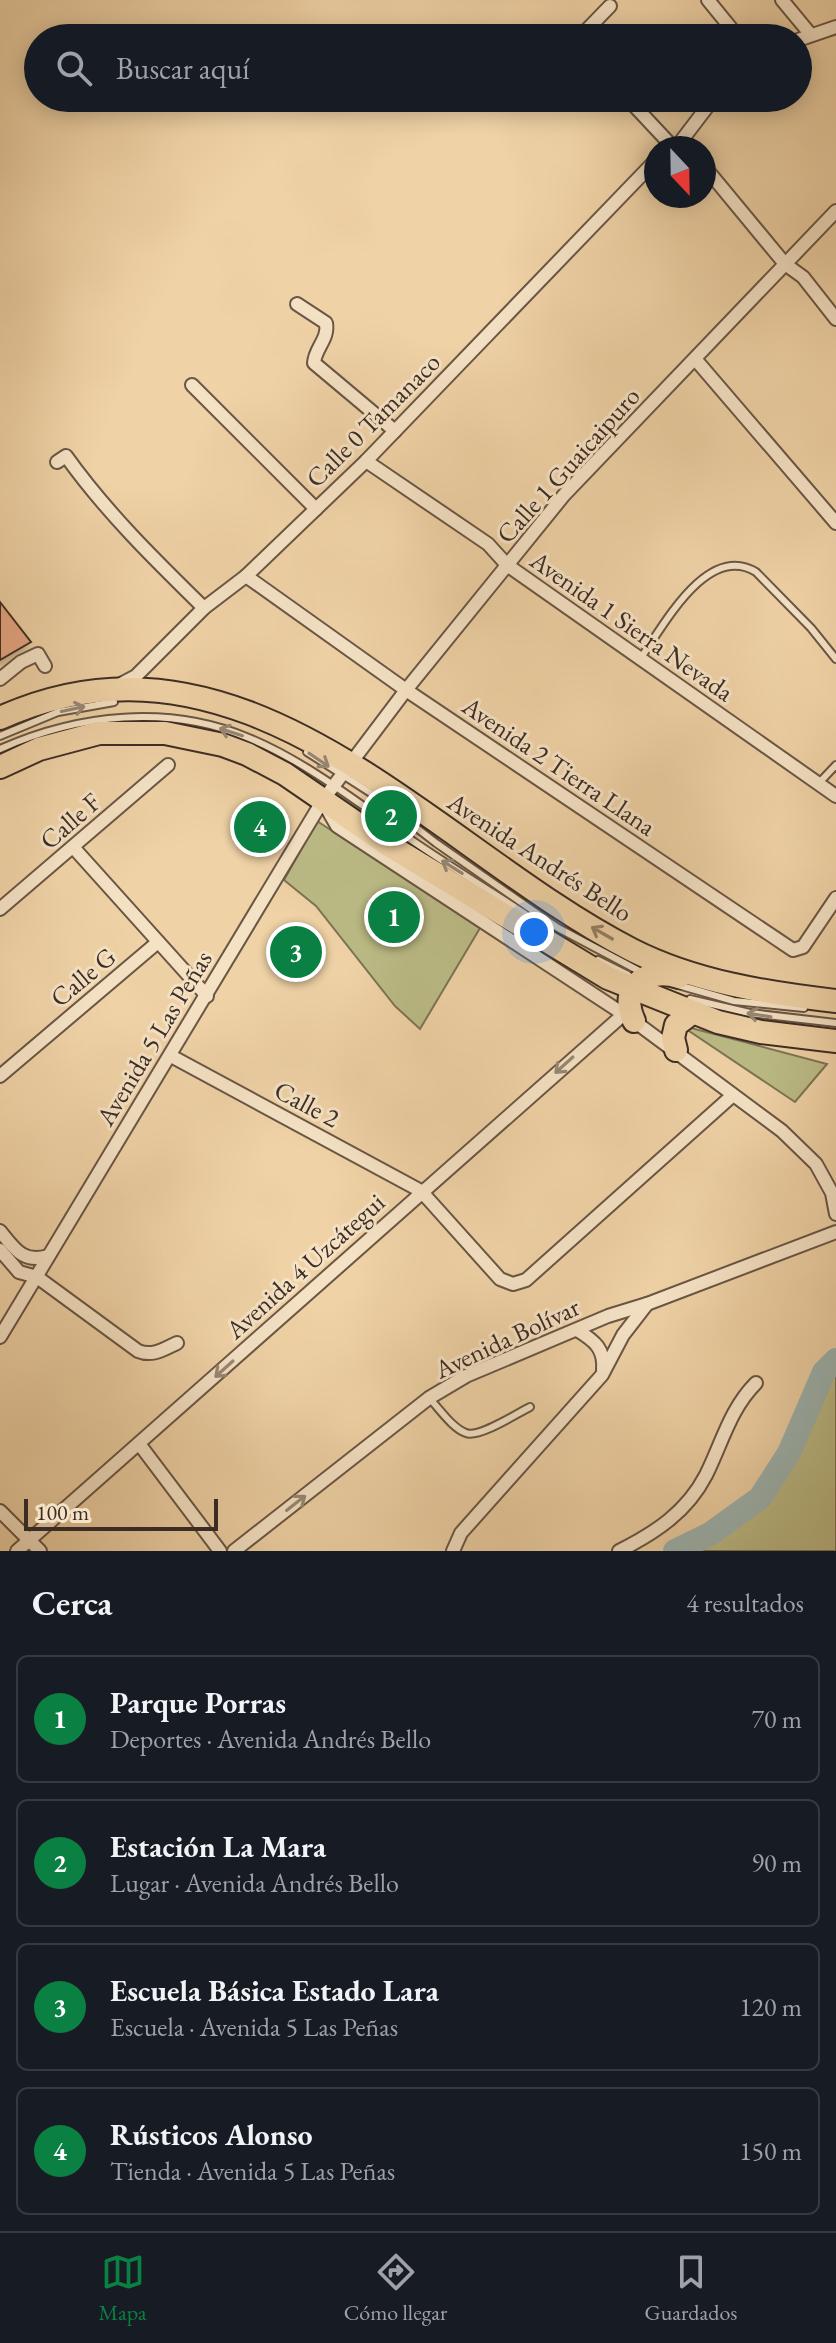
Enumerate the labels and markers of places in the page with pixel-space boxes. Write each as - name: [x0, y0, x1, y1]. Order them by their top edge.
- pin: 2: [365, 786, 417, 846]
- pin: 4: [234, 797, 286, 857]
- pin: 1: [368, 887, 420, 947]
- pin: 3: [270, 922, 322, 982]

